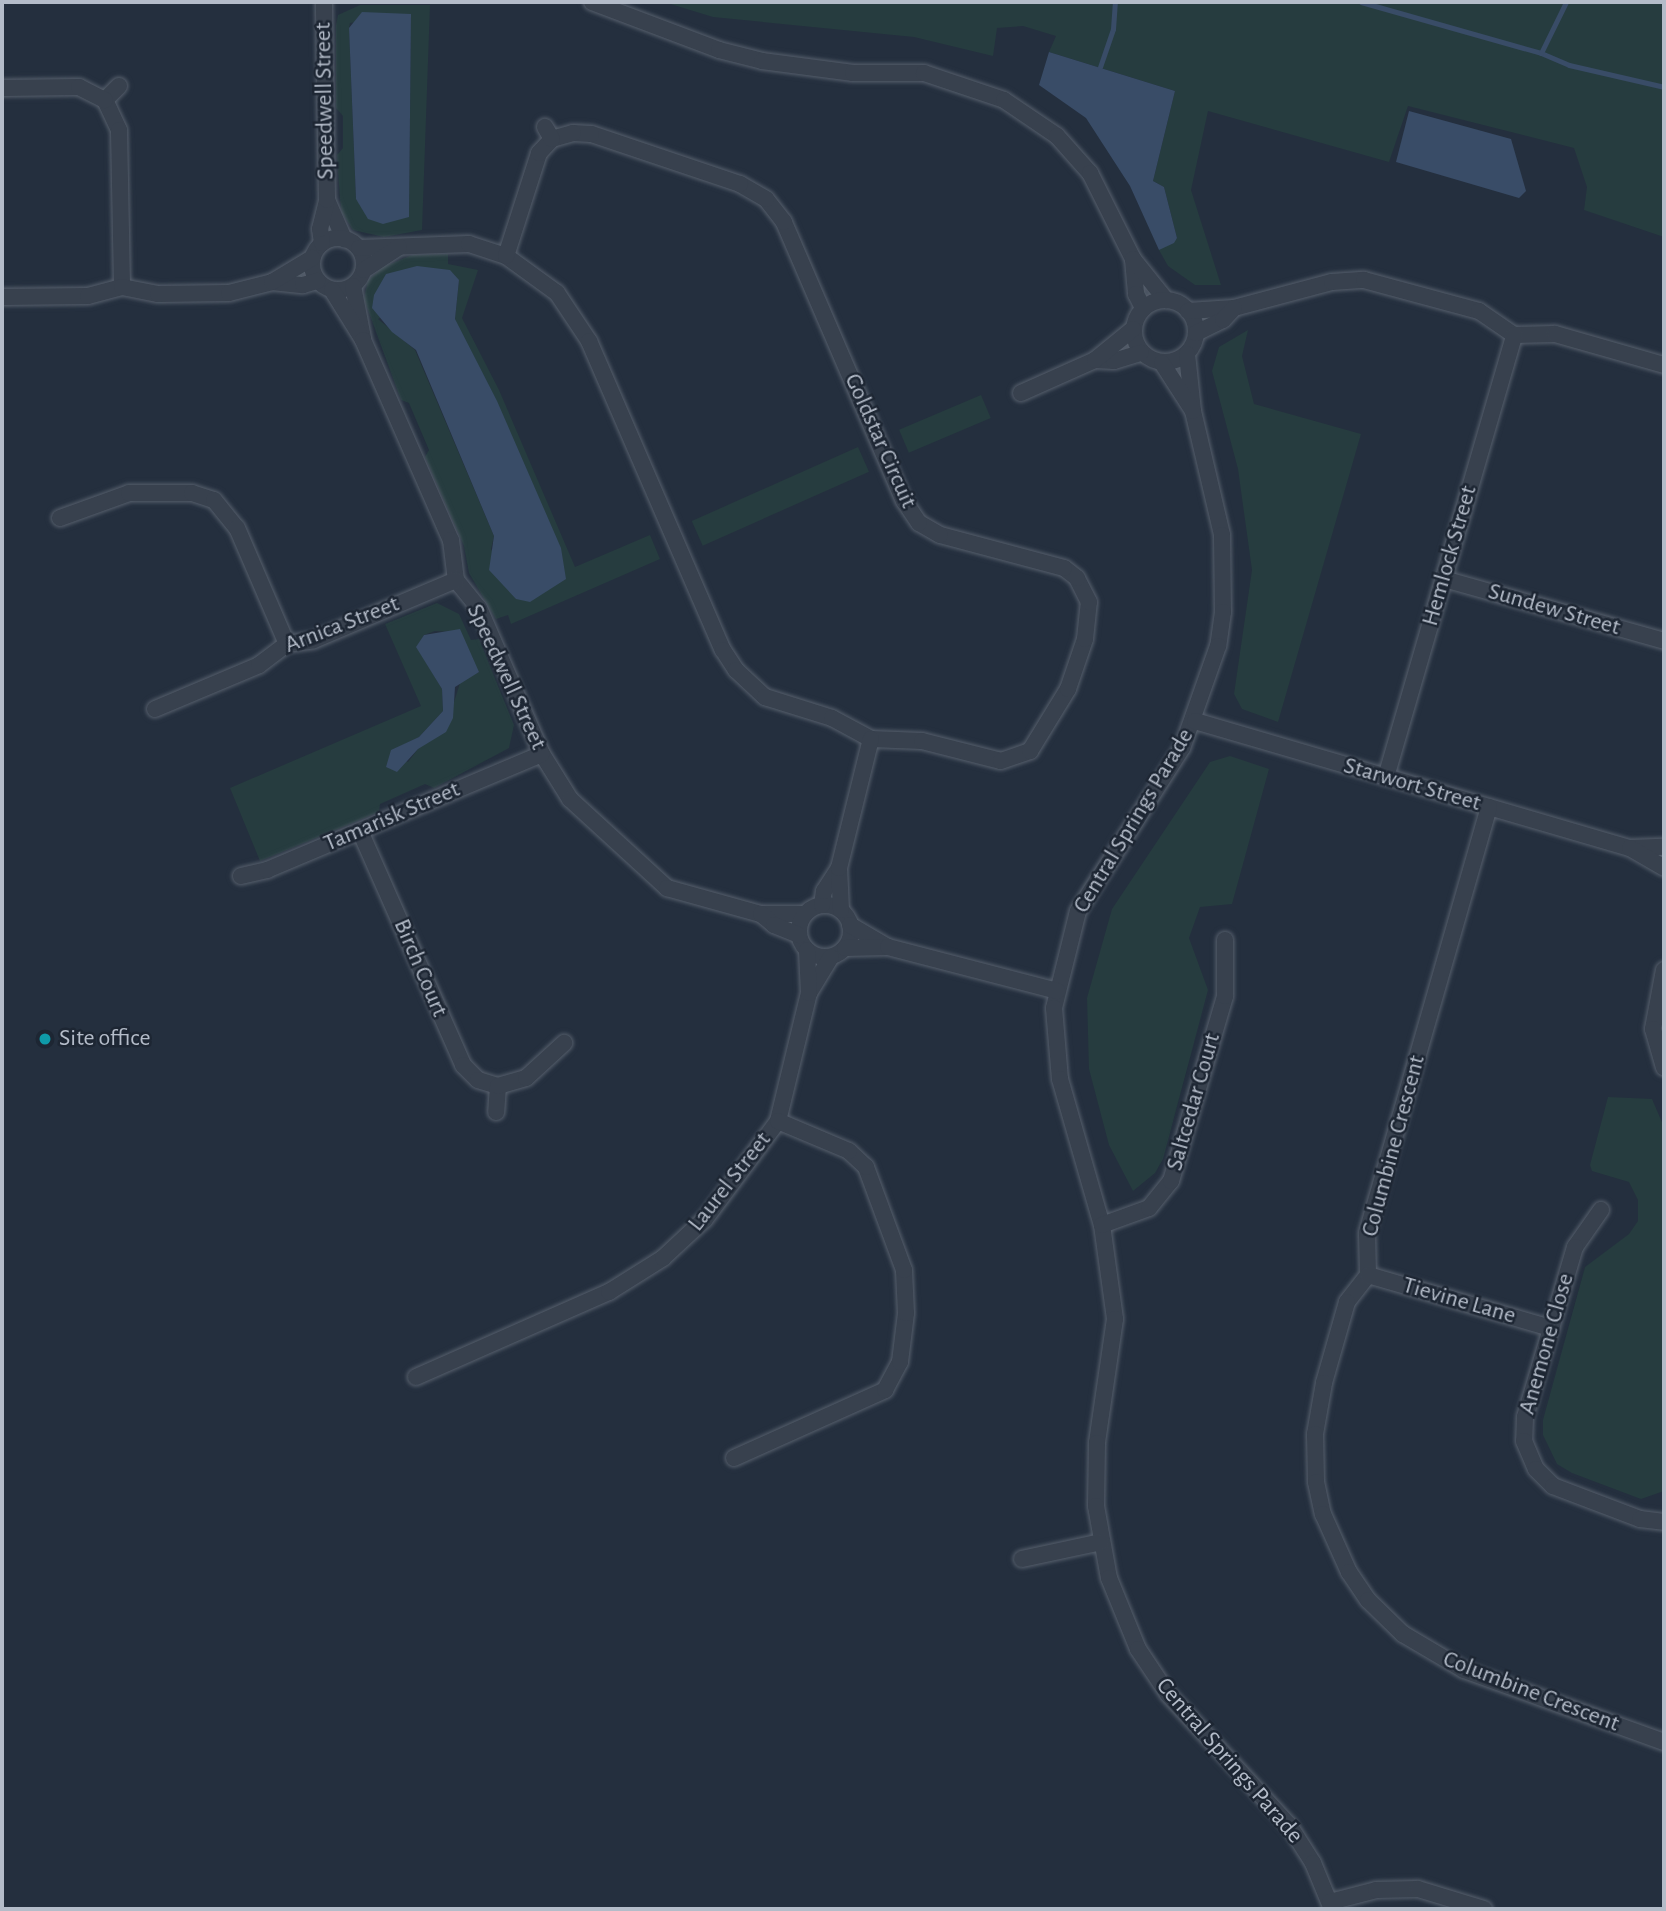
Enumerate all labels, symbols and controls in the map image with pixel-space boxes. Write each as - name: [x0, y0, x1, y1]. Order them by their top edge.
- street label: Speedwell Street: [309, 22, 341, 180]
- street label: Goldstar Circuit: [838, 369, 922, 513]
- street label: Hemlock Street: [1416, 483, 1484, 629]
- street label: Sundew Street: [1485, 577, 1623, 643]
- street label: Arnica Street: [281, 590, 403, 660]
- street label: Speedwell Street: [460, 600, 552, 754]
- street label: Central Springs Parade: [1068, 724, 1200, 918]
- street label: Starwort Street: [1340, 752, 1484, 818]
- street label: Tamarisk Street: [320, 775, 464, 859]
- street label: Birch Court: [387, 915, 453, 1021]
- place label: Site office: [59, 1025, 151, 1053]
- street label: Saltcedar Court: [1161, 1030, 1227, 1174]
- marker: Site office: [37, 1031, 53, 1047]
- street label: Columbine Crescent: [1356, 1052, 1432, 1240]
- street label: Laurel Street: [682, 1127, 778, 1237]
- street label: Anemone Close: [1513, 1270, 1581, 1418]
- street label: Tievine Lane: [1399, 1271, 1519, 1331]
- street label: Columbine Crescent: [1439, 1645, 1623, 1739]
- street label: Central Springs Parade: [1149, 1672, 1309, 1850]

